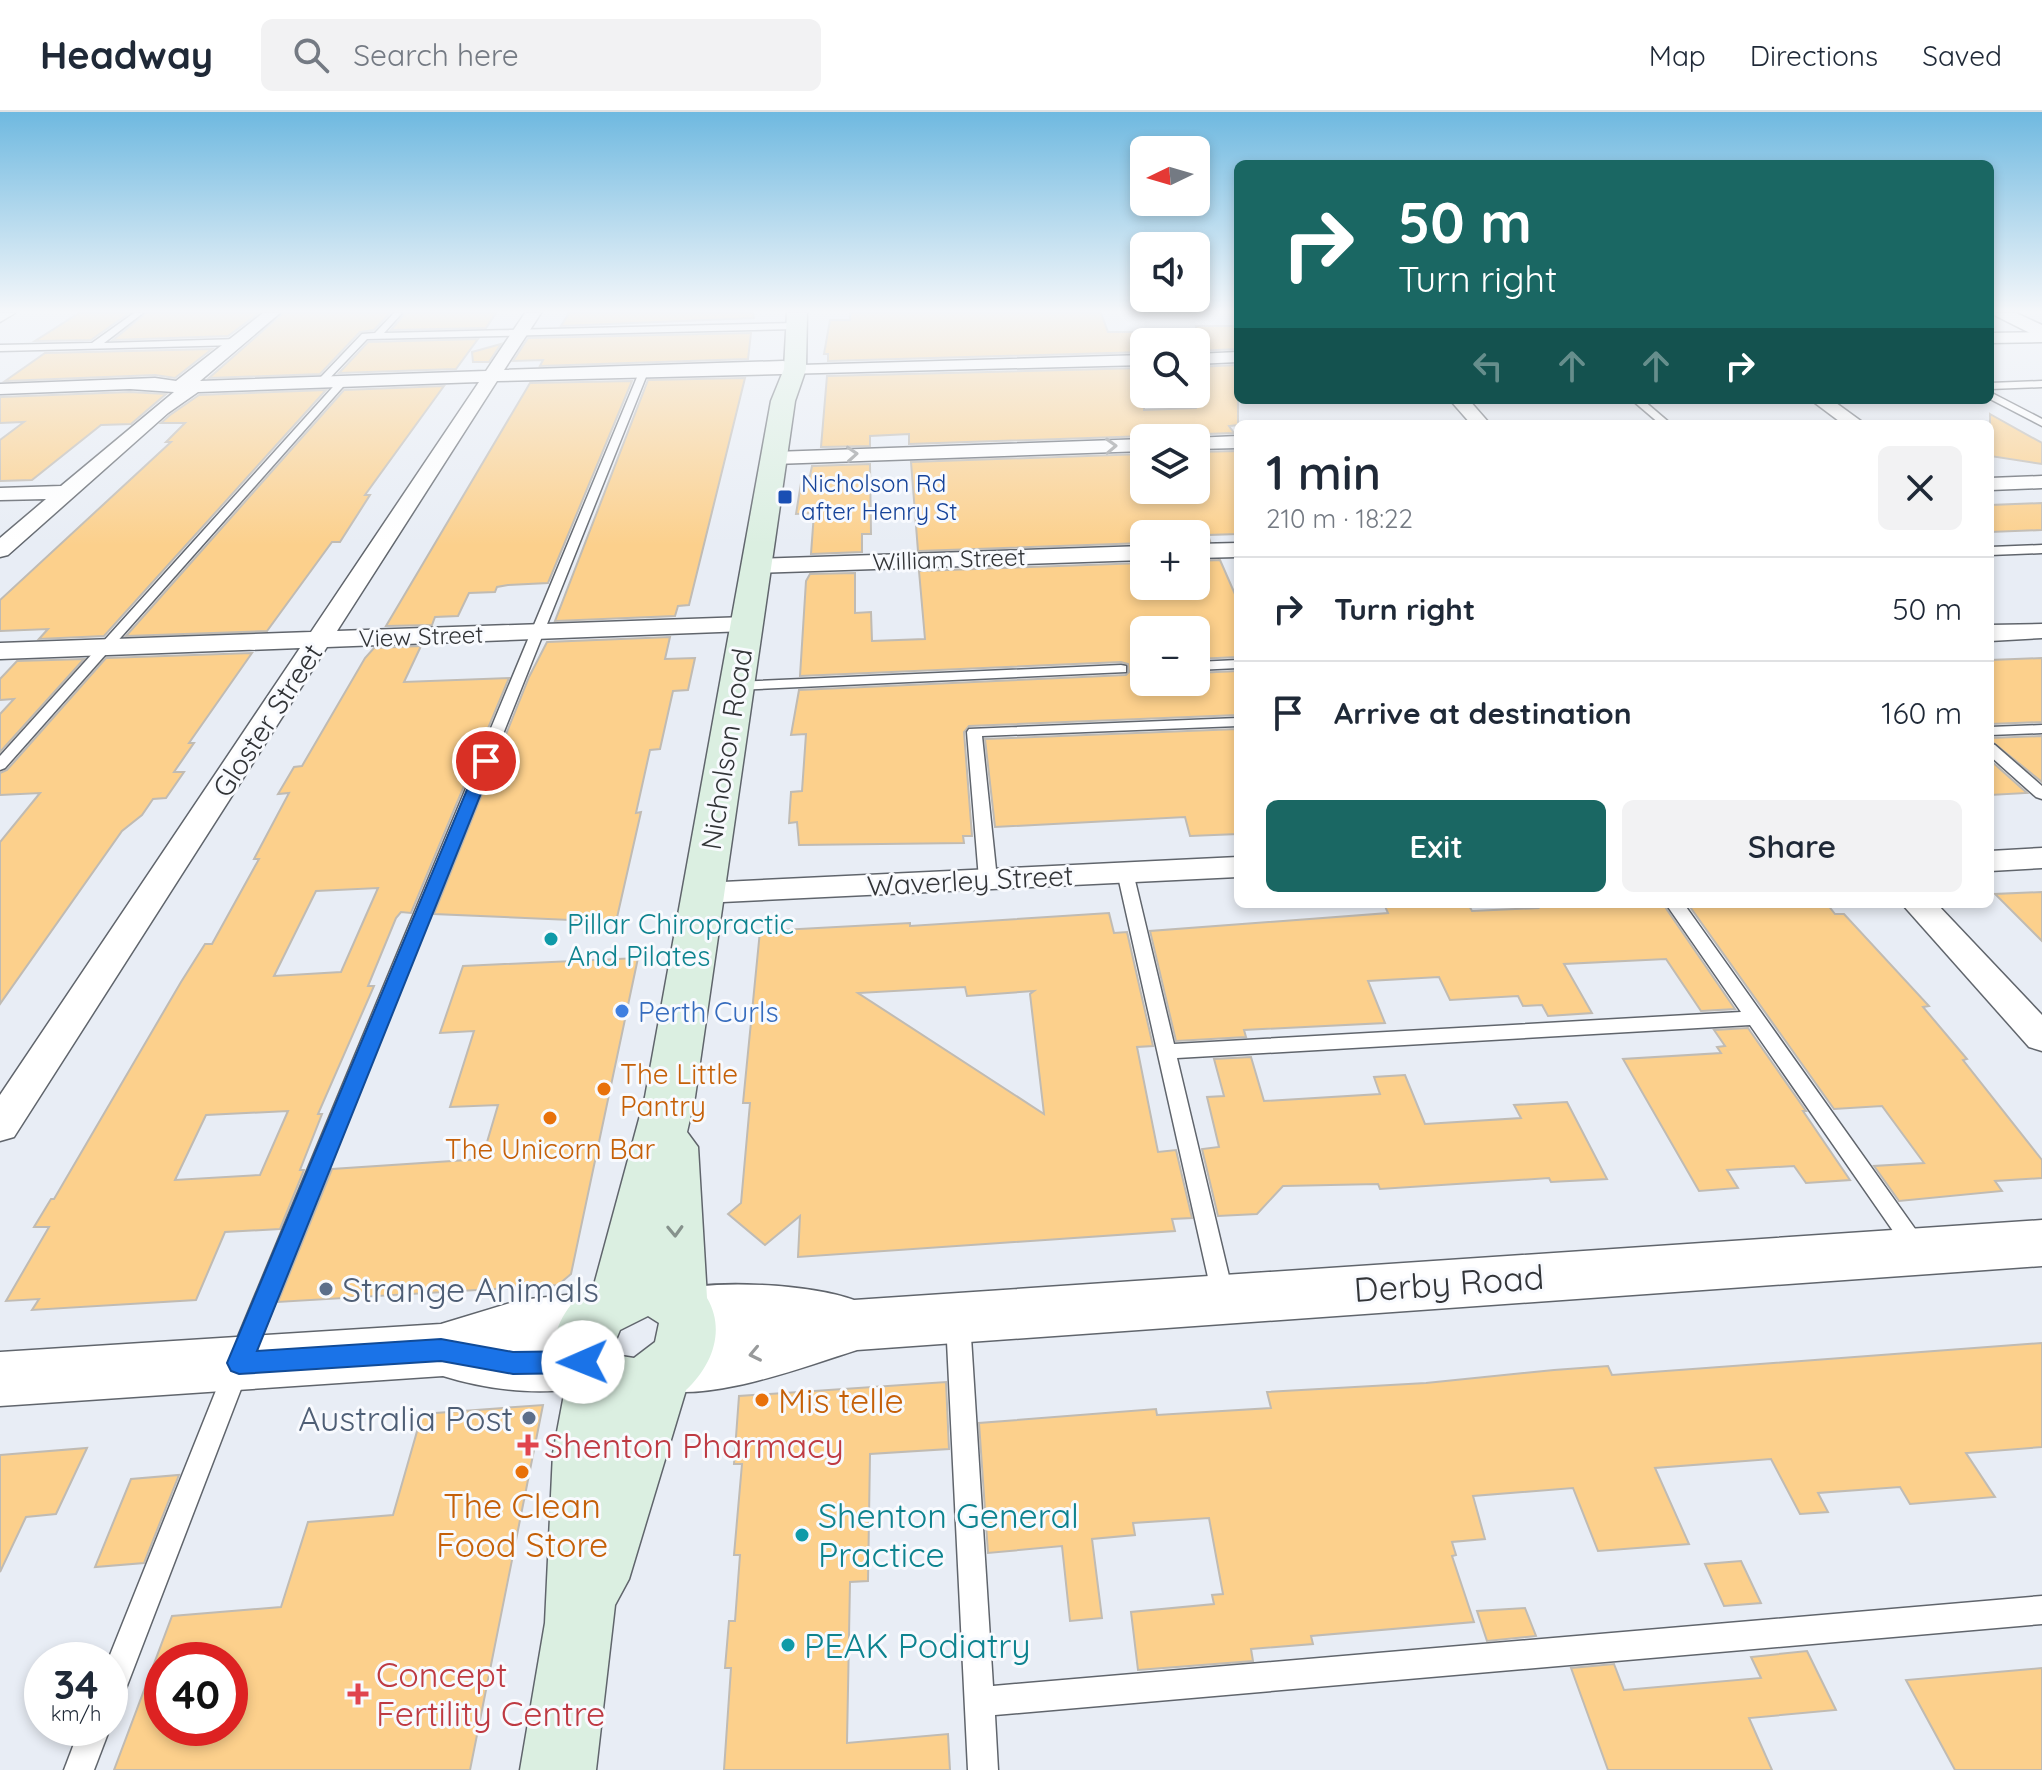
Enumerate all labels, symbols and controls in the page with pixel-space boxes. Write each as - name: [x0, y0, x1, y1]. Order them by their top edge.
- search box: [261, 19, 821, 91]
- text: Headway: [40, 31, 213, 79]
- icon: search: [289, 33, 333, 77]
- text: Search here: [353, 36, 519, 74]
- text: Map: [1649, 38, 1706, 73]
- text: Directions: [1750, 38, 1878, 73]
- text: Saved: [1922, 38, 2002, 73]
- north arrow: [1130, 136, 1210, 216]
- map controls: [1130, 136, 1210, 696]
- text: 50 m: [1398, 187, 1532, 257]
- icon: right: [1266, 192, 1370, 296]
- button: sound: [1130, 232, 1210, 312]
- text: Turn right: [1398, 256, 1557, 301]
- button: search: [1130, 328, 1210, 408]
- icon: left: [1466, 344, 1510, 388]
- icon: ahead: [1550, 344, 1594, 388]
- icon: ahead: [1634, 344, 1678, 388]
- icon: right: [1718, 344, 1762, 388]
- button: layers: [1130, 424, 1210, 504]
- one-way arrow: [1106, 437, 1118, 454]
- text: 1 min: [1266, 442, 1381, 502]
- one-way arrow: [846, 446, 859, 463]
- button: close: [1878, 446, 1962, 530]
- place label: Nicholson Rd after Henry St: [801, 468, 957, 526]
- marker: Nicholson Rd after Henry St: [776, 488, 794, 506]
- text: 210 m · 18:22: [1266, 502, 1413, 535]
- button: +: [1130, 520, 1210, 600]
- street label: William Street: [872, 541, 1026, 577]
- icon: right: [1266, 587, 1310, 631]
- text: Turn right: [1334, 590, 1475, 628]
- text: 50 m: [1892, 590, 1962, 628]
- button: −: [1130, 616, 1210, 696]
- street label: View Street: [358, 619, 484, 653]
- street label: Gloster Street: [204, 637, 330, 803]
- street label: Nicholson Road: [693, 646, 759, 852]
- icon: arrive: [1266, 691, 1310, 735]
- text: Arrive at destination: [1334, 694, 1632, 732]
- text: 160 m: [1881, 694, 1962, 732]
- pin: [452, 727, 520, 795]
- icon: arrive: [464, 739, 508, 783]
- button: Exit: [1266, 800, 1606, 892]
- button: Share: [1622, 800, 1962, 892]
- street label: Waverley Street: [866, 857, 1074, 903]
- place label: Pillar Chiropractic And Pilates: [567, 906, 794, 973]
- marker: Pillar Chiropractic And Pilates: [542, 930, 560, 948]
- place label: Perth Curls: [638, 994, 779, 1029]
- marker: Perth Curls: [613, 1002, 631, 1020]
- place label: The Little Pantry: [620, 1056, 738, 1123]
- marker: The Little Pantry: [595, 1080, 613, 1098]
- marker: The Unicorn Bar: [541, 1109, 559, 1127]
- place label: The Unicorn Bar: [445, 1131, 655, 1166]
- one-way arrow: [667, 1225, 684, 1238]
- street label: Derby Road: [1352, 1255, 1546, 1311]
- place label: Strange Animals: [342, 1268, 599, 1311]
- marker: Strange Animals: [317, 1280, 335, 1298]
- position arrow: [541, 1320, 625, 1404]
- one-way arrow: [749, 1345, 762, 1362]
- place label: Mis telle: [778, 1379, 904, 1422]
- marker: Mis telle: [753, 1391, 771, 1409]
- place label: Australia Post: [298, 1397, 513, 1440]
- marker: Australia Post: [520, 1409, 538, 1427]
- place label: Shenton Pharmacy: [544, 1424, 844, 1467]
- marker: Shenton Pharmacy: [519, 1436, 537, 1454]
- marker: The Clean Food Store: [513, 1463, 531, 1481]
- place label: The Clean Food Store: [436, 1484, 608, 1566]
- place label: Shenton General Practice: [818, 1494, 1079, 1576]
- marker: Shenton General Practice: [793, 1526, 811, 1544]
- place label: PEAK Podiatry: [804, 1624, 1031, 1667]
- marker: PEAK Podiatry: [779, 1636, 797, 1654]
- speed limit sign: 40: [144, 1642, 248, 1746]
- place label: Concept Fertility Centre: [376, 1653, 605, 1735]
- text: 34: [54, 1659, 99, 1709]
- marker: Concept Fertility Centre: [347, 1683, 369, 1705]
- text: km/h: [51, 1701, 101, 1726]

